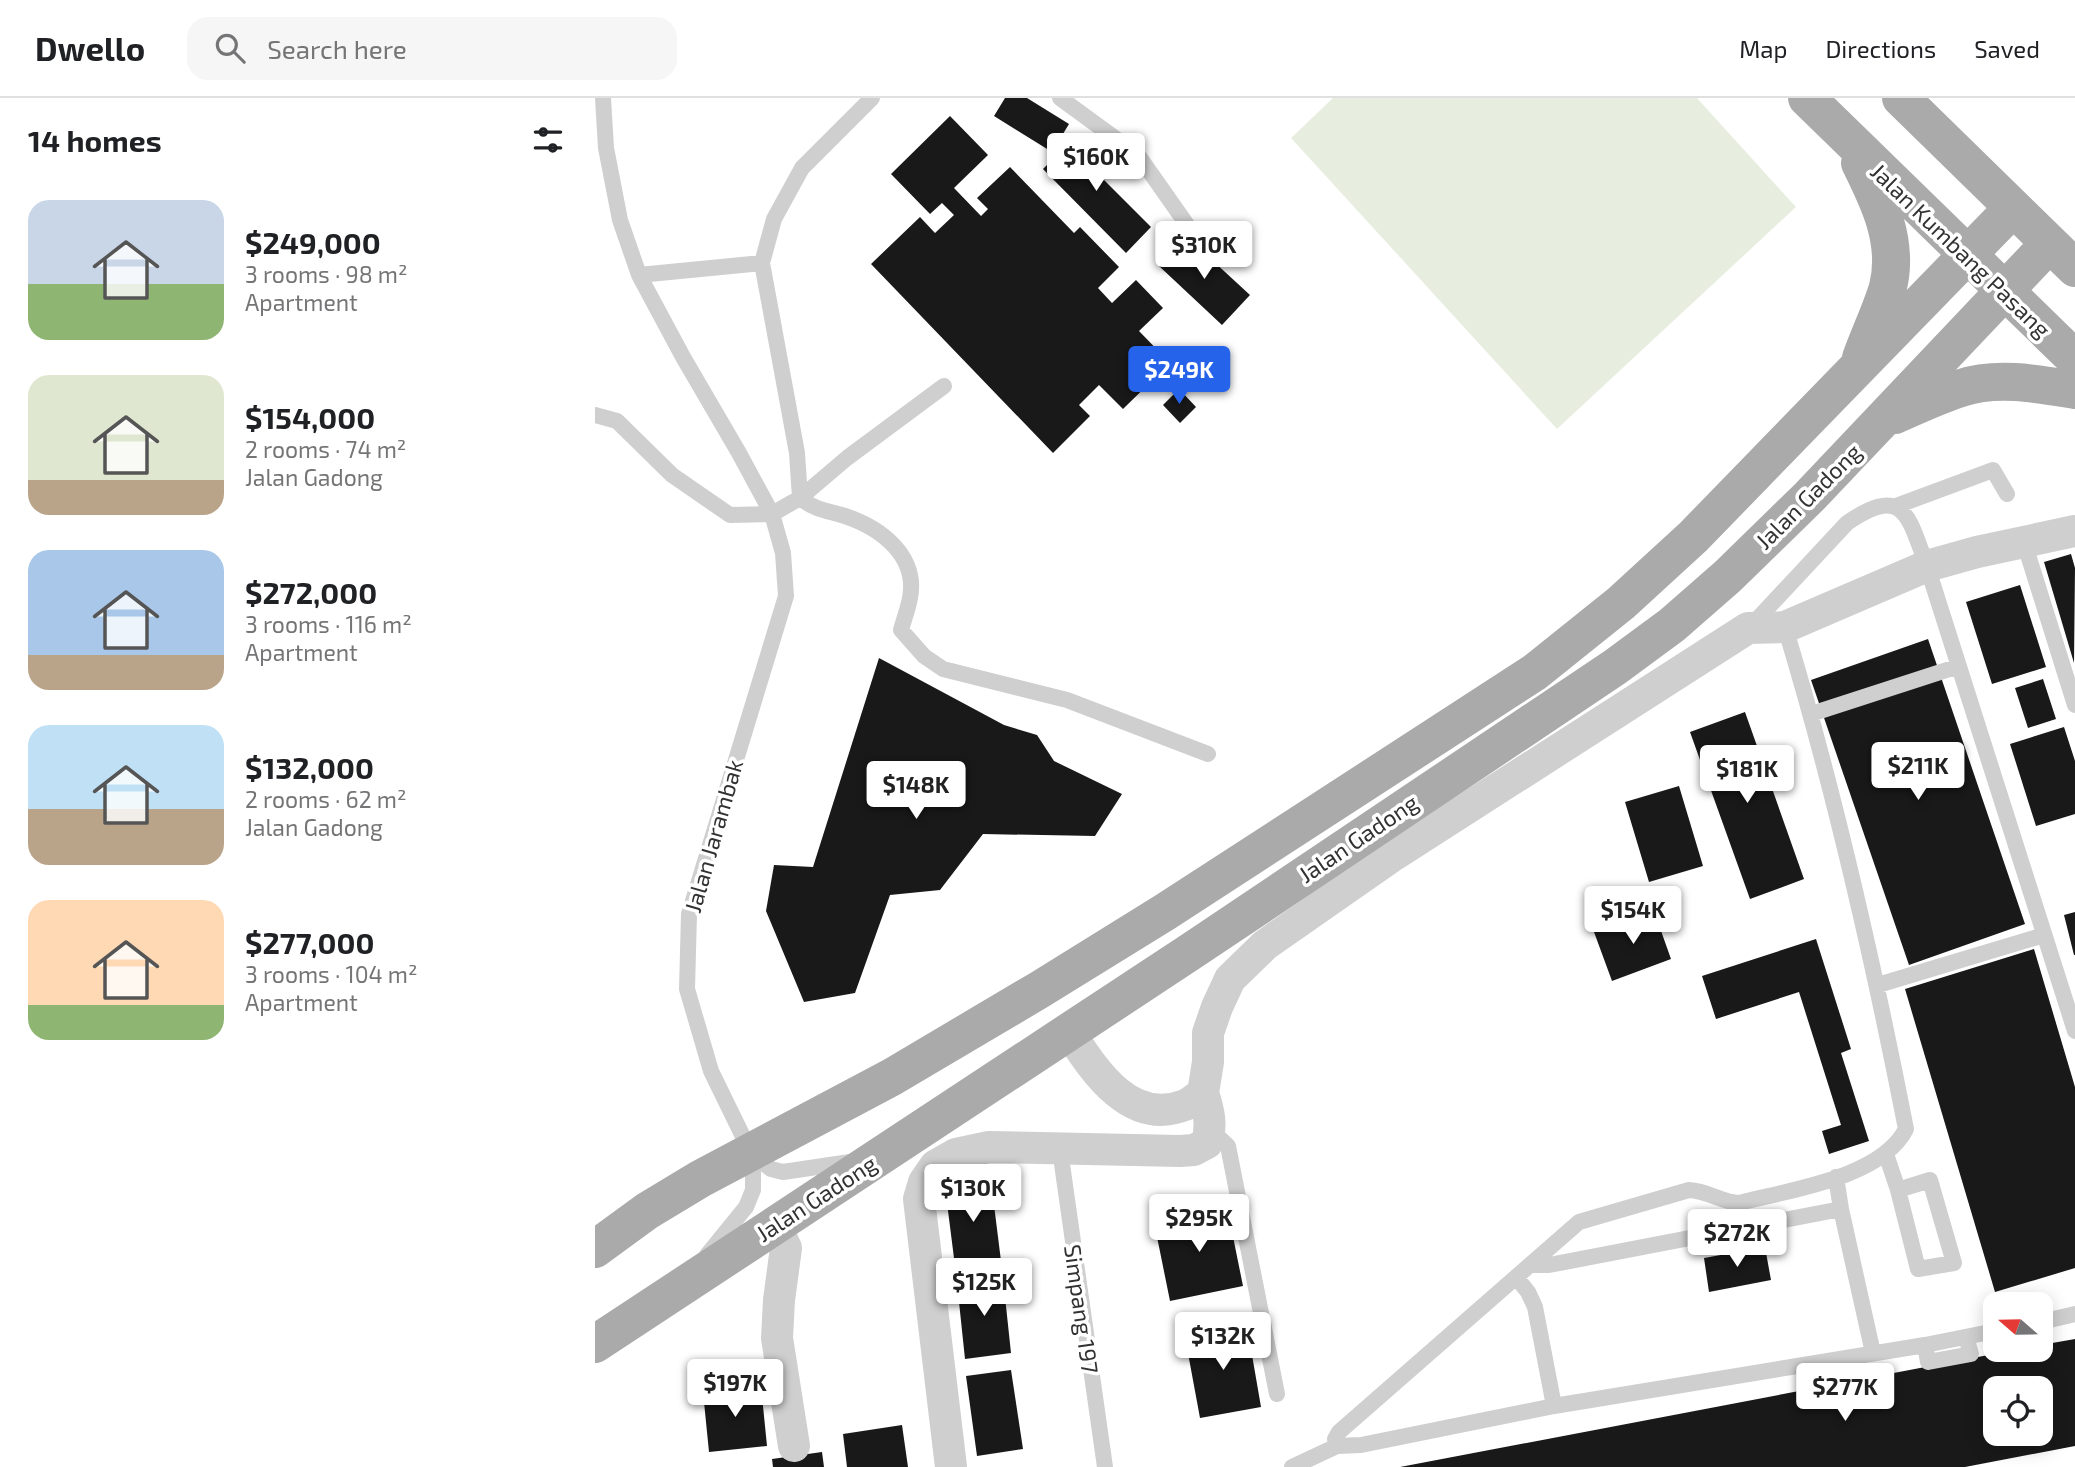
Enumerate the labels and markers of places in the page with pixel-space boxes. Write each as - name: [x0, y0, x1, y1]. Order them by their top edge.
- pin: $160K: [1047, 134, 1145, 193]
- pin: $310K: [1155, 222, 1253, 281]
- pin: $249K: [1130, 346, 1228, 406]
- pin: $211K: [1869, 742, 1967, 802]
- pin: $181K: [1698, 746, 1796, 805]
- pin: $148K: [867, 762, 965, 821]
- pin: $154K: [1584, 886, 1682, 946]
- pin: $130K: [924, 1164, 1022, 1224]
- pin: $295K: [1150, 1194, 1248, 1254]
- pin: $272K: [1688, 1210, 1786, 1269]
- pin: $125K: [935, 1258, 1033, 1318]
- pin: $132K: [1174, 1312, 1272, 1372]
- pin: $197K: [686, 1360, 784, 1419]
- pin: $277K: [1796, 1364, 1894, 1423]

